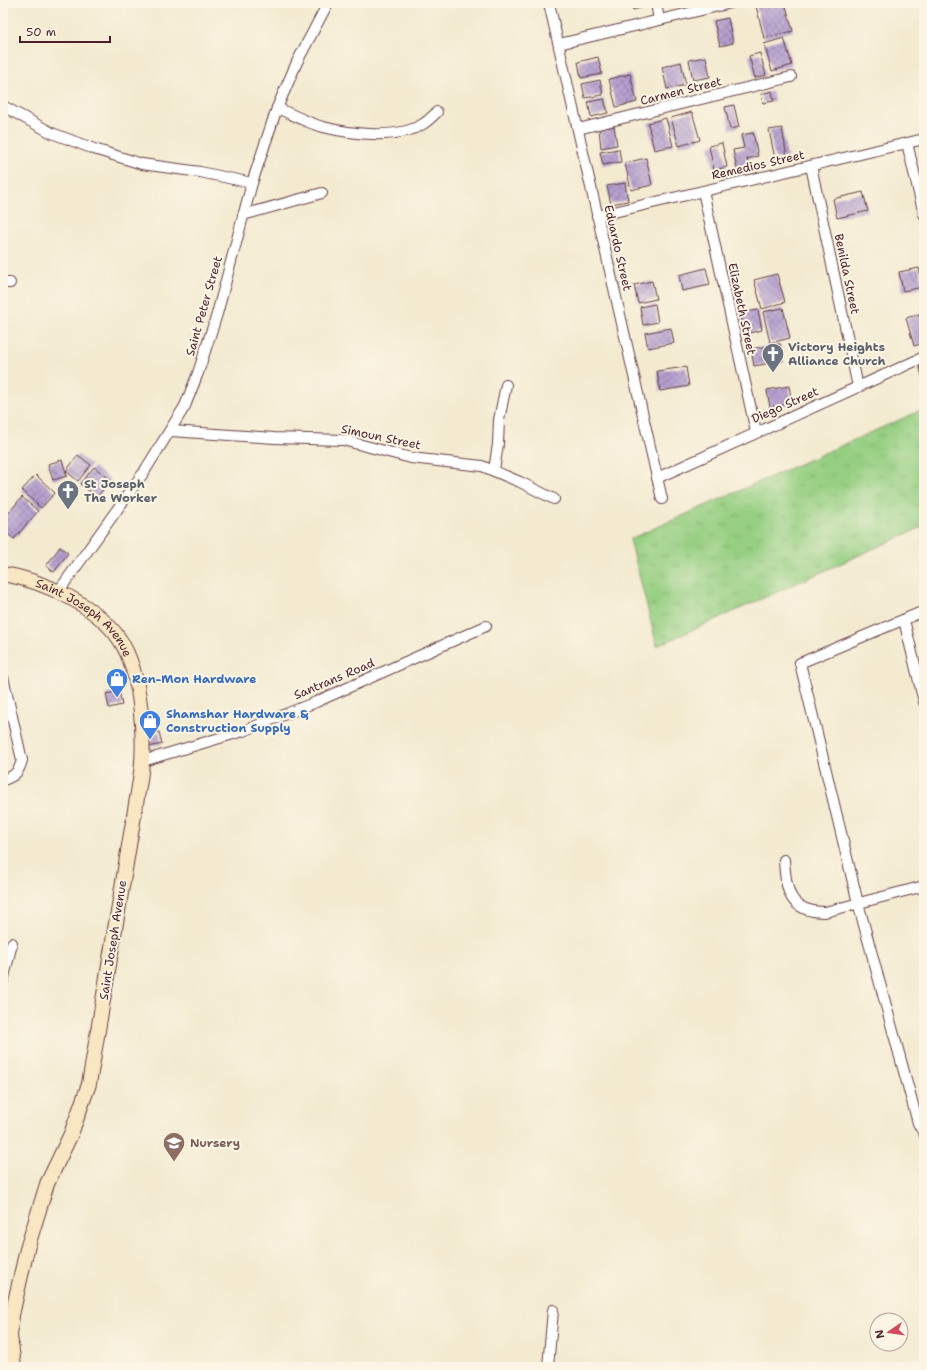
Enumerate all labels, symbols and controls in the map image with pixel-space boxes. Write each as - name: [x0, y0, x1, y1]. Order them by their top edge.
- scale bar: [20, 18, 110, 44]
- text: 50 m: [26, 24, 56, 40]
- street label: Carmen Street: [639, 73, 723, 109]
- street label: Remedios Street: [710, 147, 806, 183]
- street label: Eduardo Street: [600, 203, 636, 293]
- street label: Benilda Street: [831, 232, 863, 316]
- street label: Saint Peter Street: [182, 254, 226, 358]
- street label: Elizabeth Street: [724, 261, 760, 357]
- place label: Victory Heights Alliance Church: [788, 339, 886, 369]
- church icon: Victory Heights Alliance Church: [760, 341, 786, 374]
- street label: Diego Street: [749, 383, 821, 427]
- street label: Simoun Street: [340, 421, 422, 453]
- place label: St Joseph The Worker: [84, 476, 158, 506]
- church icon: St Joseph The Worker: [55, 478, 81, 511]
- street label: Saint Joseph Avenue: [33, 575, 136, 659]
- street label: Santrans Road: [291, 655, 377, 703]
- shop icon: Ren-Mon Hardware: [104, 666, 130, 699]
- place label: Ren-Mon Hardware: [132, 671, 256, 687]
- place label: Shamshar Hardware & Construction Supply: [166, 706, 309, 736]
- shop icon: Shamshar Hardware & Construction Supply: [137, 708, 163, 741]
- street label: Saint Joseph Avenue: [96, 879, 130, 1001]
- school or university icon: Nursery: [161, 1130, 187, 1163]
- place label: Nursery: [190, 1135, 240, 1151]
- north arrow: [869, 1312, 909, 1352]
- text: N: [871, 1328, 888, 1340]

